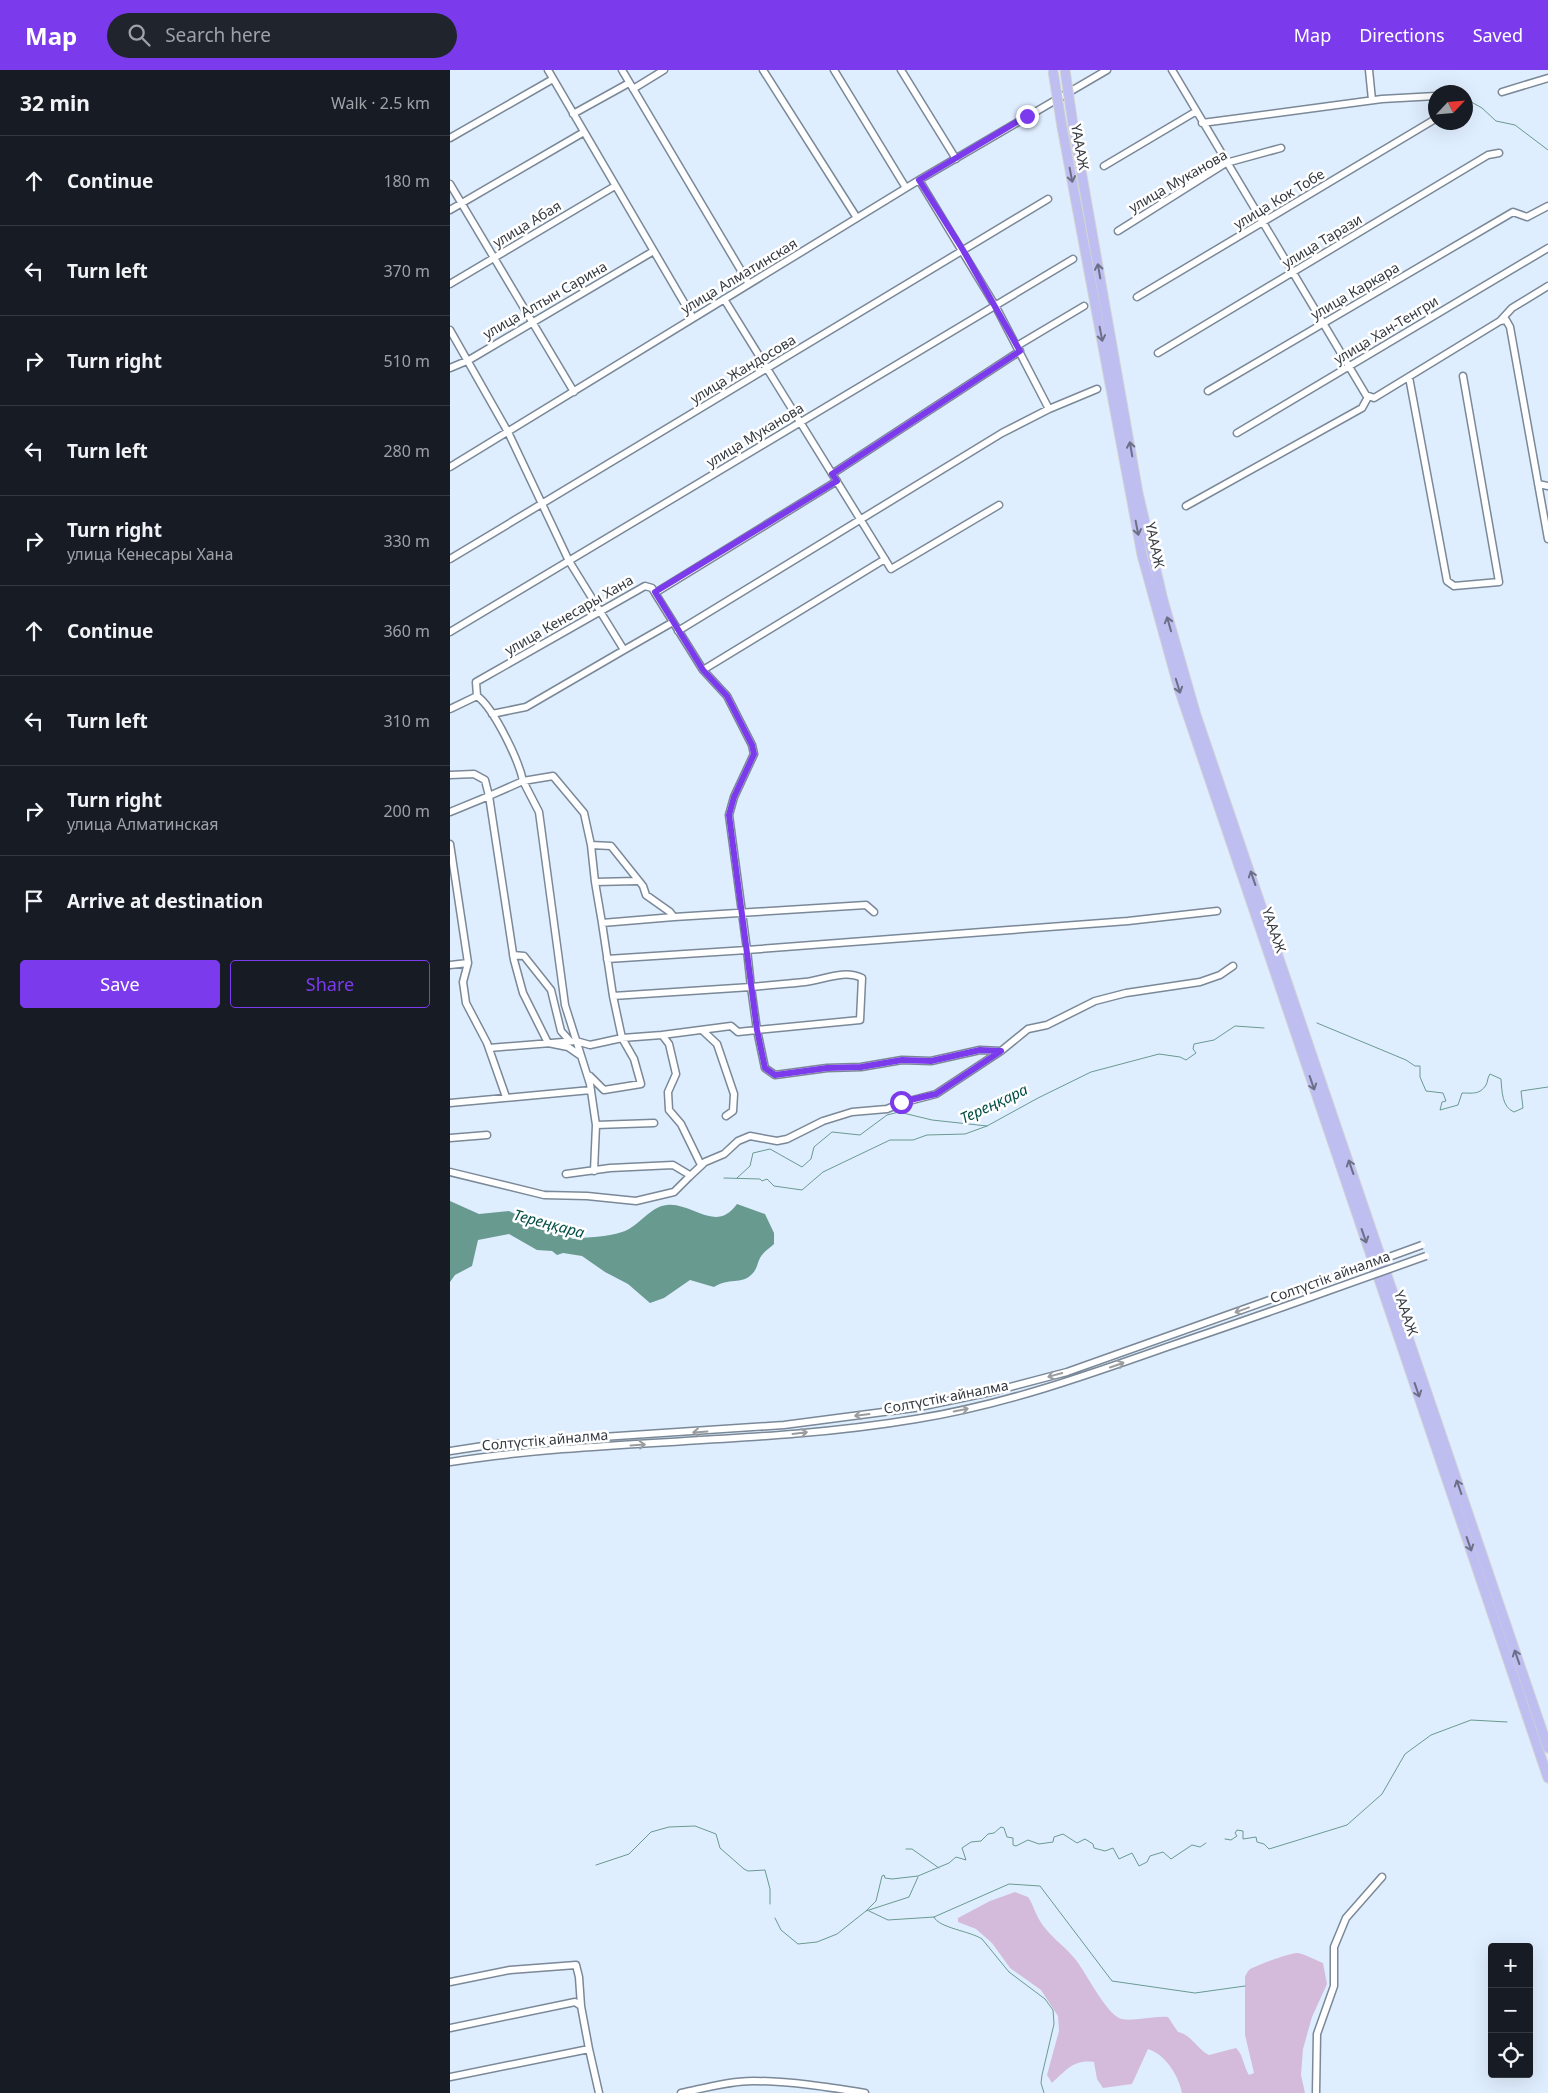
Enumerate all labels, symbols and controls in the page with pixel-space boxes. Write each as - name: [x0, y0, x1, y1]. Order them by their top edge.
- search box: [107, 13, 457, 58]
- text: Map: [25, 19, 77, 52]
- icon: search: [125, 21, 153, 49]
- text: Search here: [165, 22, 271, 48]
- text: Map: [1294, 23, 1331, 47]
- text: Directions: [1359, 23, 1445, 47]
- text: Saved: [1473, 23, 1523, 47]
- north arrow: [1428, 85, 1473, 130]
- text: 32 min: [20, 89, 90, 117]
- text: Walk · 2.5 km: [331, 92, 430, 114]
- route end: [1016, 105, 1039, 128]
- street label: ҮАААЖ: [1067, 122, 1094, 172]
- street label: улица Муканова: [1125, 145, 1230, 216]
- street label: улица Кок Тобе: [1230, 164, 1328, 233]
- one-way arrow: [1067, 166, 1076, 182]
- icon: ahead: [20, 167, 48, 195]
- text: Continue: [67, 168, 153, 194]
- text: 180 m: [383, 170, 430, 192]
- street label: улица Абая: [489, 196, 564, 251]
- street label: улица Тарази: [1278, 209, 1365, 272]
- street label: улица Алматинская: [677, 233, 800, 318]
- street label: улица Алтын Сарина: [479, 256, 610, 343]
- icon: left: [20, 257, 48, 285]
- street label: улица Каркара: [1307, 257, 1403, 324]
- text: Turn left: [67, 258, 148, 284]
- text: 370 m: [383, 260, 430, 282]
- one-way arrow: [1094, 264, 1104, 280]
- street label: улица Хан-Тенгри: [1330, 291, 1441, 368]
- one-way arrow: [1096, 326, 1106, 342]
- street label: улица Жандосова: [686, 330, 799, 408]
- icon: right: [20, 347, 48, 375]
- text: Turn right: [67, 348, 162, 374]
- text: 510 m: [383, 350, 430, 372]
- street label: улица Муканова: [702, 398, 807, 471]
- icon: left: [20, 437, 48, 465]
- text: Turn left: [67, 438, 148, 464]
- text: 280 m: [383, 440, 430, 462]
- one-way arrow: [1125, 441, 1135, 457]
- text: Turn right: [67, 517, 162, 543]
- one-way arrow: [1133, 520, 1143, 536]
- street label: ҮАААЖ: [1141, 520, 1170, 570]
- icon: right: [20, 527, 48, 555]
- text: 330 m: [383, 530, 430, 552]
- text: улица Кенесары Хана: [67, 543, 233, 565]
- street label: улица Кенесары Хана: [501, 570, 637, 659]
- icon: ahead: [20, 617, 48, 645]
- one-way arrow: [1164, 617, 1174, 633]
- text: Continue: [67, 618, 153, 644]
- text: 360 m: [383, 620, 430, 642]
- one-way arrow: [1173, 677, 1183, 693]
- icon: left: [20, 707, 48, 735]
- text: Turn left: [67, 708, 148, 734]
- text: 310 m: [383, 710, 430, 732]
- text: Turn right: [67, 787, 162, 813]
- icon: right: [20, 797, 48, 825]
- text: 200 m: [383, 800, 430, 822]
- text: улица Алматинская: [67, 813, 219, 835]
- one-way arrow: [1247, 871, 1257, 887]
- icon: arrive: [20, 887, 48, 915]
- text: Arrive at destination: [67, 888, 263, 914]
- street label: ҮАААЖ: [1258, 905, 1291, 955]
- button: Save: [20, 960, 220, 1008]
- button: Share: [230, 960, 430, 1008]
- one-way arrow: [1308, 1074, 1317, 1090]
- water label: Тереңқара: [956, 1078, 1031, 1128]
- route start: [890, 1091, 913, 1114]
- one-way arrow: [1346, 1160, 1355, 1175]
- water label: Тереңқара: [512, 1204, 587, 1242]
- one-way arrow: [1360, 1228, 1370, 1244]
- street label: Солтүстік айналма: [1267, 1246, 1393, 1307]
- street label: ҮАААЖ: [1390, 1288, 1423, 1338]
- one-way arrow: [1234, 1306, 1250, 1315]
- one-way arrow: [1108, 1360, 1124, 1369]
- one-way arrow: [1048, 1371, 1064, 1381]
- street label: Солтүстік айналма: [882, 1375, 1010, 1418]
- one-way arrow: [1413, 1382, 1423, 1398]
- one-way arrow: [952, 1404, 968, 1414]
- one-way arrow: [854, 1410, 870, 1420]
- street label: Солтүстік айналма: [481, 1425, 609, 1454]
- one-way arrow: [693, 1427, 709, 1436]
- one-way arrow: [792, 1428, 808, 1438]
- one-way arrow: [630, 1440, 646, 1450]
- one-way arrow: [1454, 1479, 1464, 1495]
- one-way arrow: [1465, 1536, 1474, 1551]
- one-way arrow: [1512, 1650, 1521, 1666]
- map controls: [1488, 1943, 1533, 2078]
- button: +: [1488, 1943, 1533, 1988]
- button: −: [1488, 1988, 1533, 2033]
- button: locate: [1488, 2033, 1533, 2078]

